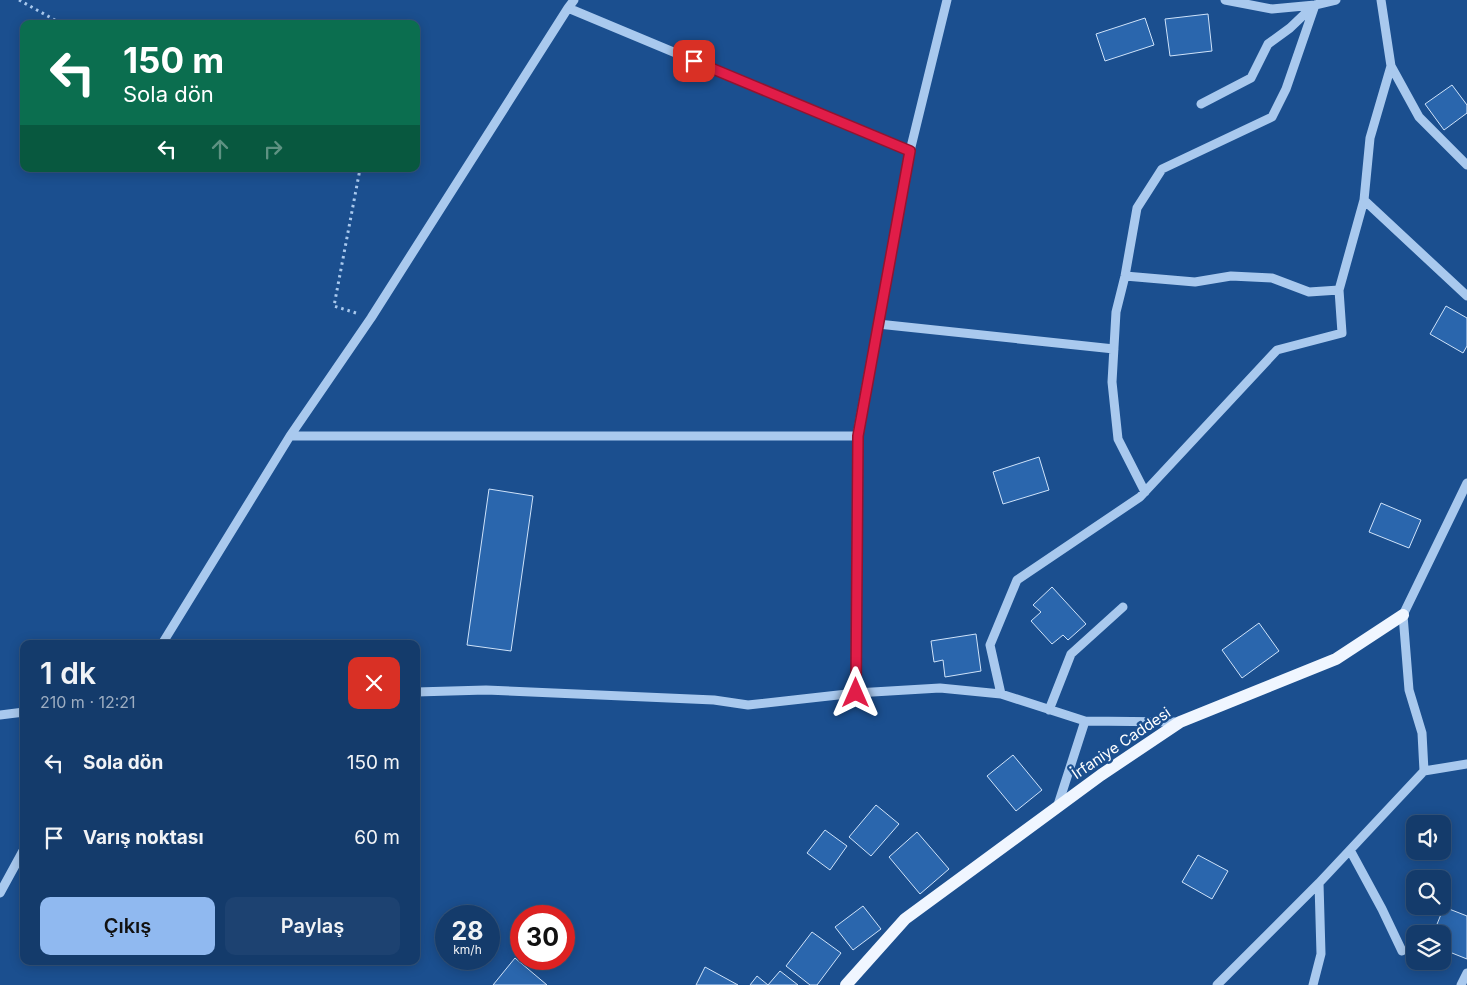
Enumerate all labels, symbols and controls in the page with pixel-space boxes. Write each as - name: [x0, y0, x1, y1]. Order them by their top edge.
- text: 150 m: [123, 39, 224, 81]
- icon: left: [40, 40, 105, 105]
- pin: [673, 40, 715, 82]
- icon: arrive: [680, 47, 708, 75]
- text: Sola dön: [123, 81, 214, 107]
- icon: left: [153, 135, 181, 163]
- icon: ahead: [206, 135, 234, 163]
- icon: right: [259, 135, 287, 163]
- text: 1 dk: [40, 655, 96, 691]
- button: close: [348, 657, 400, 709]
- position arrow: [829, 666, 881, 718]
- text: 210 m · 12:21: [40, 692, 136, 712]
- street label: İrfaniye Caddesi: [1068, 703, 1174, 783]
- icon: left: [40, 749, 68, 777]
- text: Sola dön: [83, 751, 163, 774]
- text: 150 m: [347, 751, 400, 774]
- map controls: [1406, 815, 1451, 970]
- button: sound: [1406, 815, 1451, 860]
- icon: arrive: [40, 824, 68, 852]
- text: Varış noktası: [83, 826, 204, 849]
- text: 60 m: [354, 826, 400, 849]
- button: search: [1406, 870, 1451, 915]
- button: Çıkış: [40, 897, 215, 955]
- button: Paylaş: [225, 897, 400, 955]
- speed limit sign: 30: [510, 905, 575, 970]
- text: 28: [451, 916, 484, 946]
- button: layers: [1406, 925, 1451, 970]
- text: km/h: [453, 942, 482, 957]

